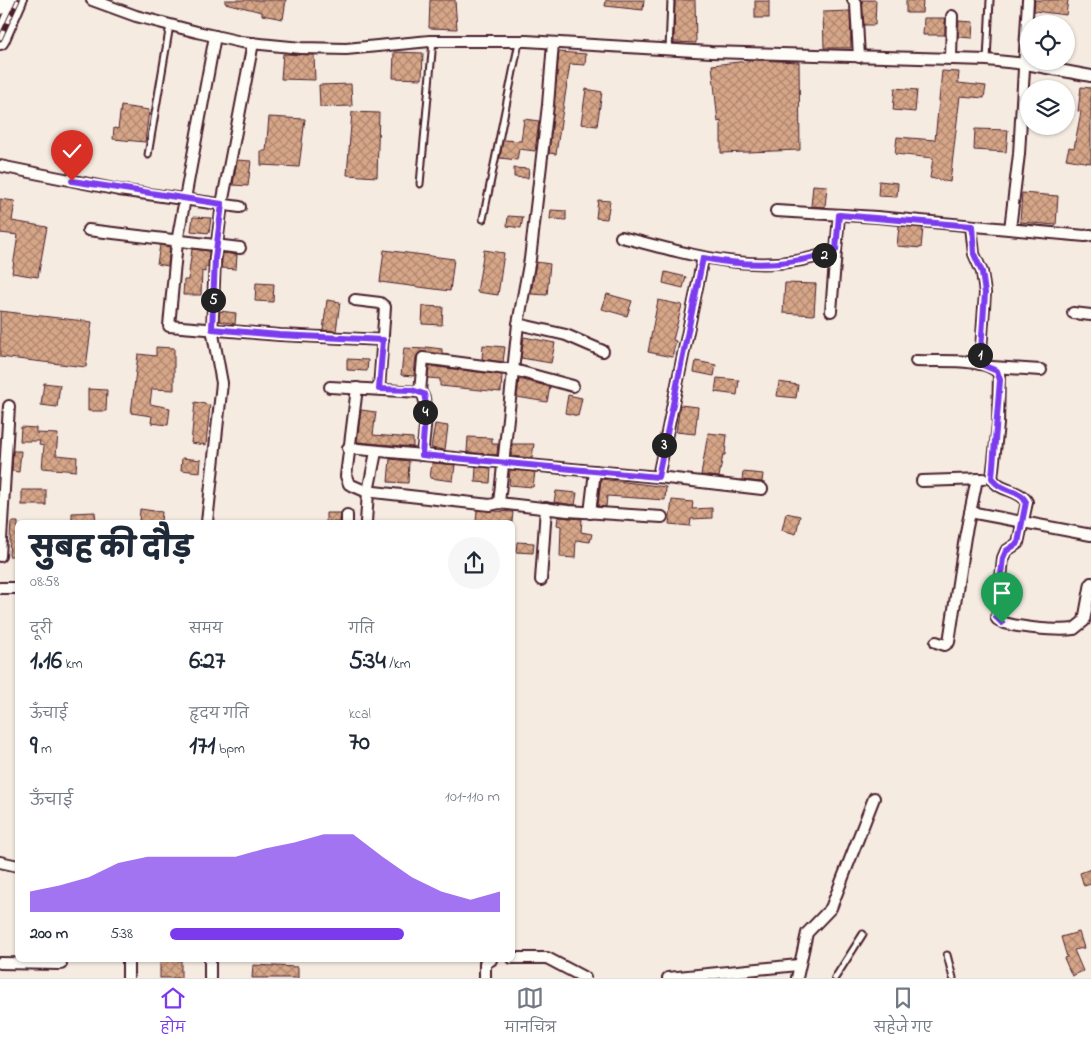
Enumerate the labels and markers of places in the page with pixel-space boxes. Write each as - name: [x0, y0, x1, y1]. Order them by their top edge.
- pin: [51, 130, 93, 181]
- pin: 2: [812, 242, 836, 268]
- pin: 5: [200, 288, 226, 312]
- pin: 1: [968, 342, 992, 368]
- pin: 4: [412, 400, 438, 424]
- pin: 3: [652, 432, 676, 458]
- pin: [981, 572, 1023, 623]

